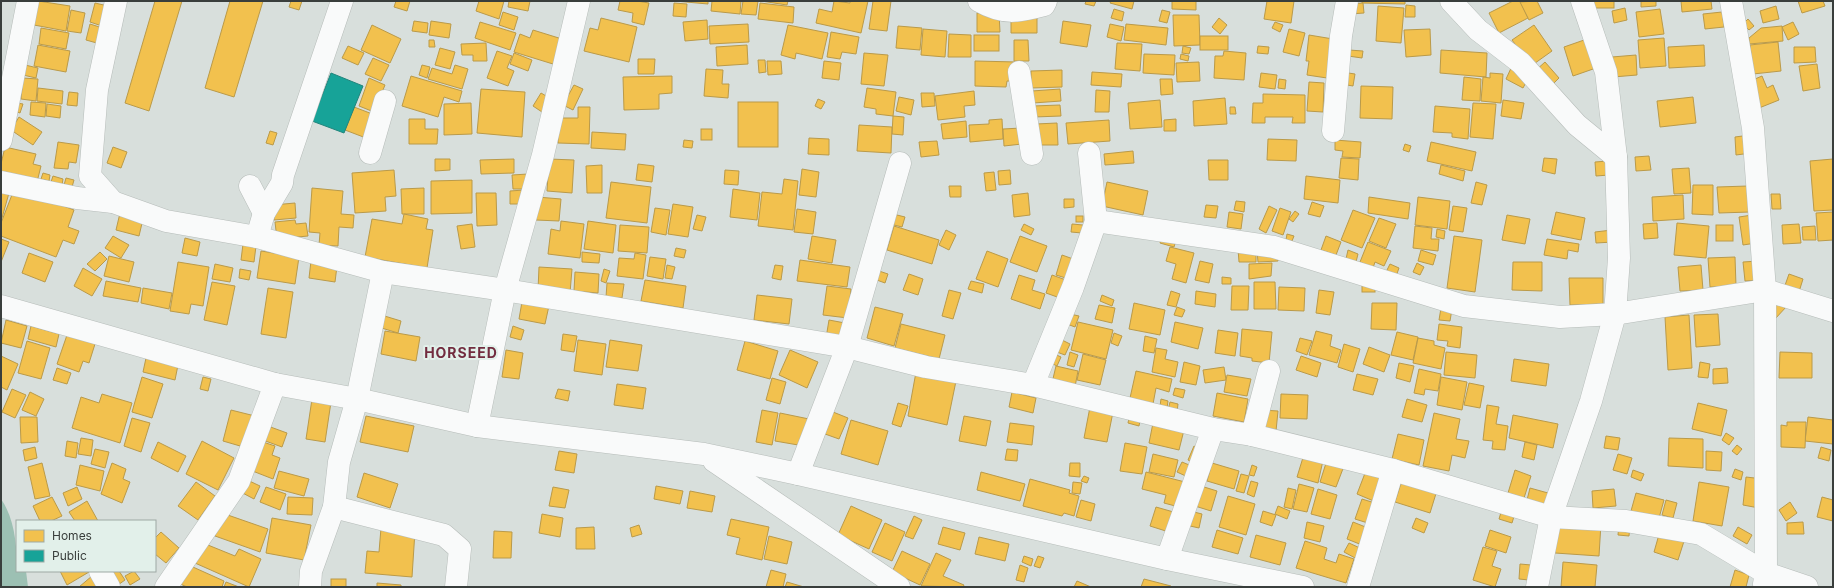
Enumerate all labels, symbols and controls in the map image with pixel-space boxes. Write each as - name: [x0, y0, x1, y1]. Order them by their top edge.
- district label: HORSEED: [424, 344, 498, 361]
- legend: [16, 520, 156, 572]
- text: Homes: [52, 528, 92, 543]
- text: Public: [52, 548, 87, 563]

